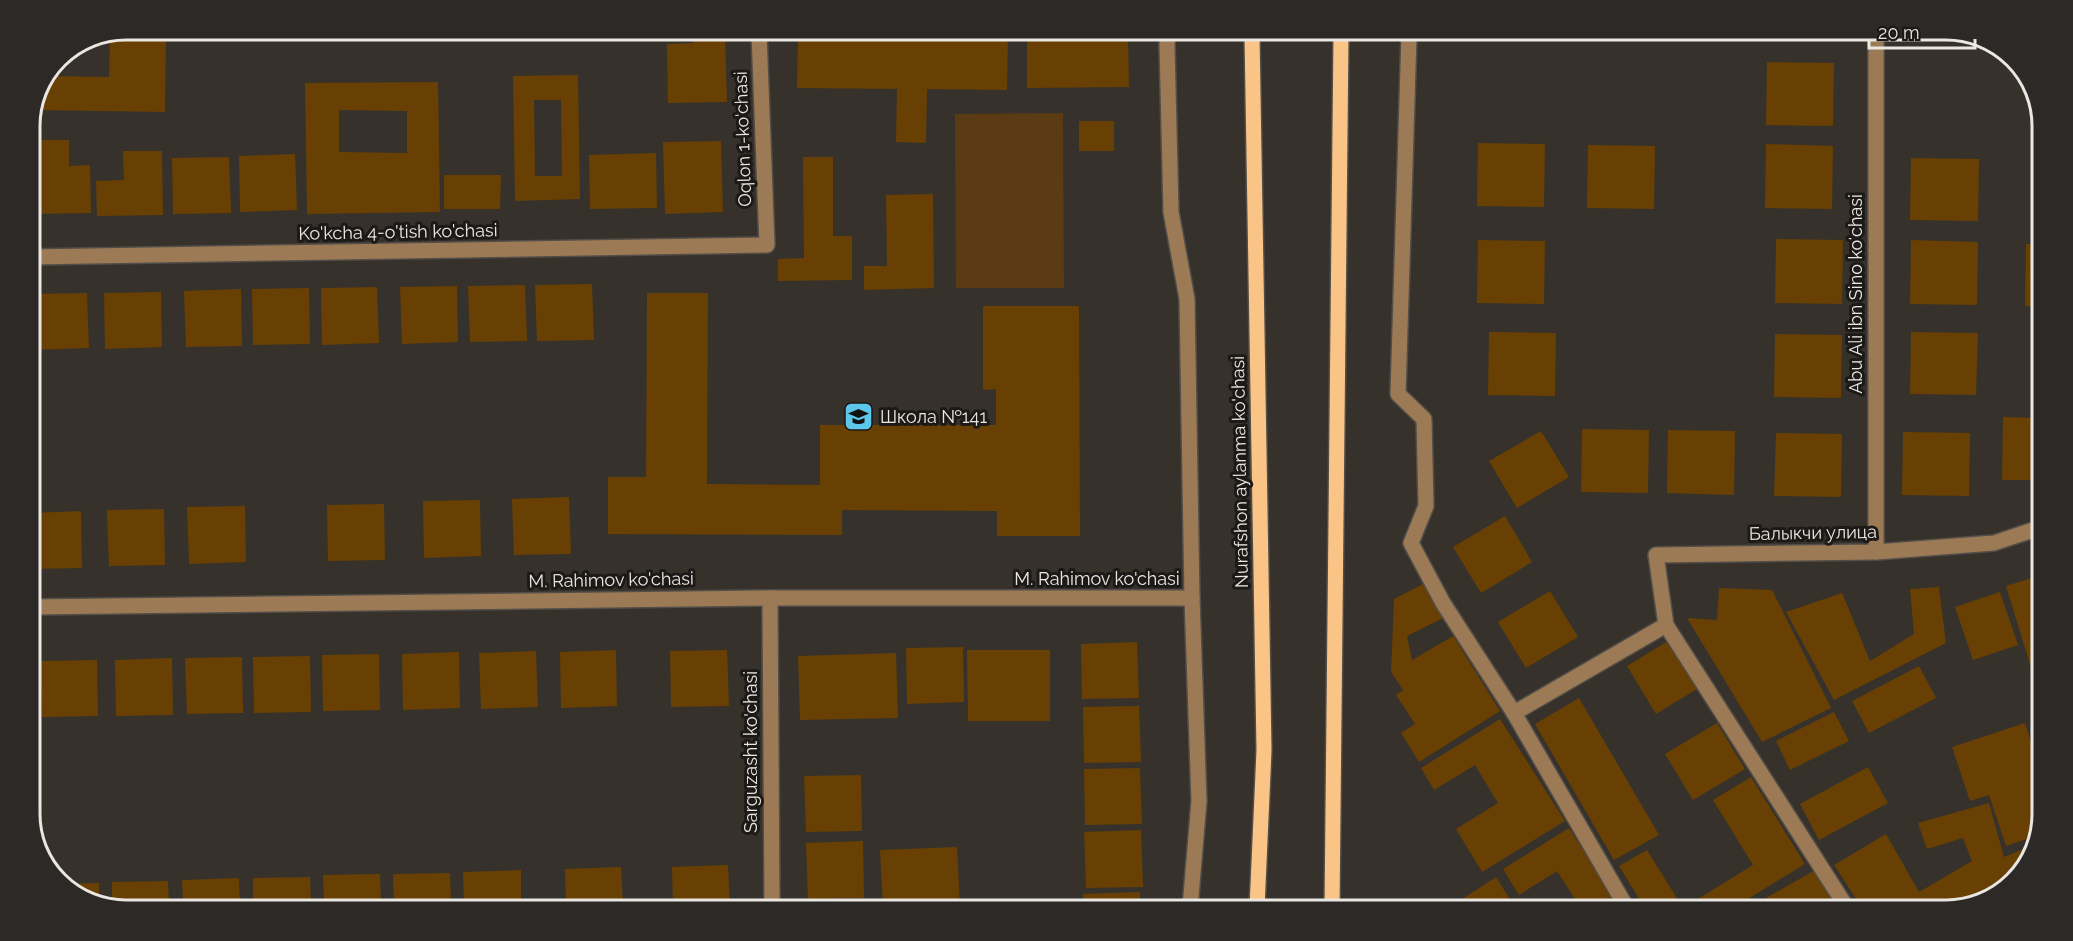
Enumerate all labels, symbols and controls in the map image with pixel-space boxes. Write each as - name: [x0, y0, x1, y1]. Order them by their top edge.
- scale bar: [1869, 12, 1976, 50]
- text: 20 m: [1878, 22, 1920, 43]
- street label: Oqlon 1-ko'chasi: [730, 71, 755, 207]
- street label: Abu Ali ibn Sino koʻchasi: [1845, 194, 1866, 394]
- street label: Ko'kcha 4-o'tish ko'chasi: [298, 219, 498, 244]
- street label: Nurafshon aylanma ko'chasi: [1227, 356, 1252, 588]
- school or university icon: Школа №141: [843, 401, 875, 433]
- place label: Школа №141: [880, 406, 987, 427]
- street label: Балыкчи улица: [1749, 521, 1877, 544]
- street label: M. Rahimov ko'chasi: [528, 568, 694, 591]
- street label: M. Rahimov ko'chasi: [1014, 568, 1180, 589]
- street label: Sarguzasht ko'chasi: [740, 671, 761, 833]

